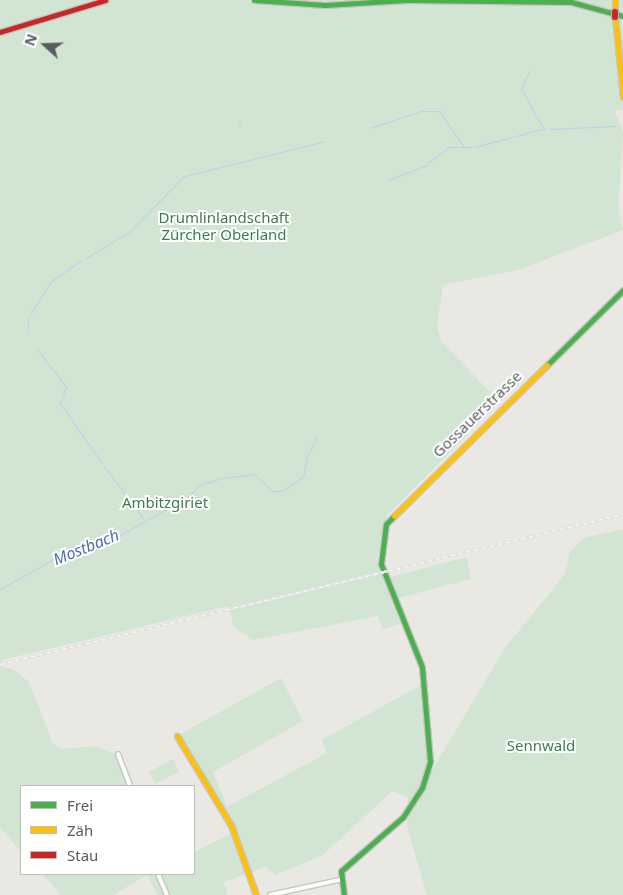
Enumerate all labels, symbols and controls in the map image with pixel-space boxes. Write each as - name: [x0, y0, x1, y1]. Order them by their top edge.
- north arrow: [20, 20, 70, 70]
- text: N: [20, 31, 41, 48]
- park label: Drumlinlandschaft Zürcher Oberland: [159, 208, 289, 243]
- street label: Gossauerstrasse: [429, 367, 525, 461]
- park label: Ambitzgiriet: [122, 494, 208, 512]
- water label: Mostbach: [50, 525, 122, 569]
- park label: Sennwald: [507, 737, 575, 755]
- legend: [20, 785, 195, 875]
- text: Frei: [67, 795, 93, 815]
- text: Zäh: [67, 820, 93, 840]
- text: Stau: [67, 845, 98, 865]

